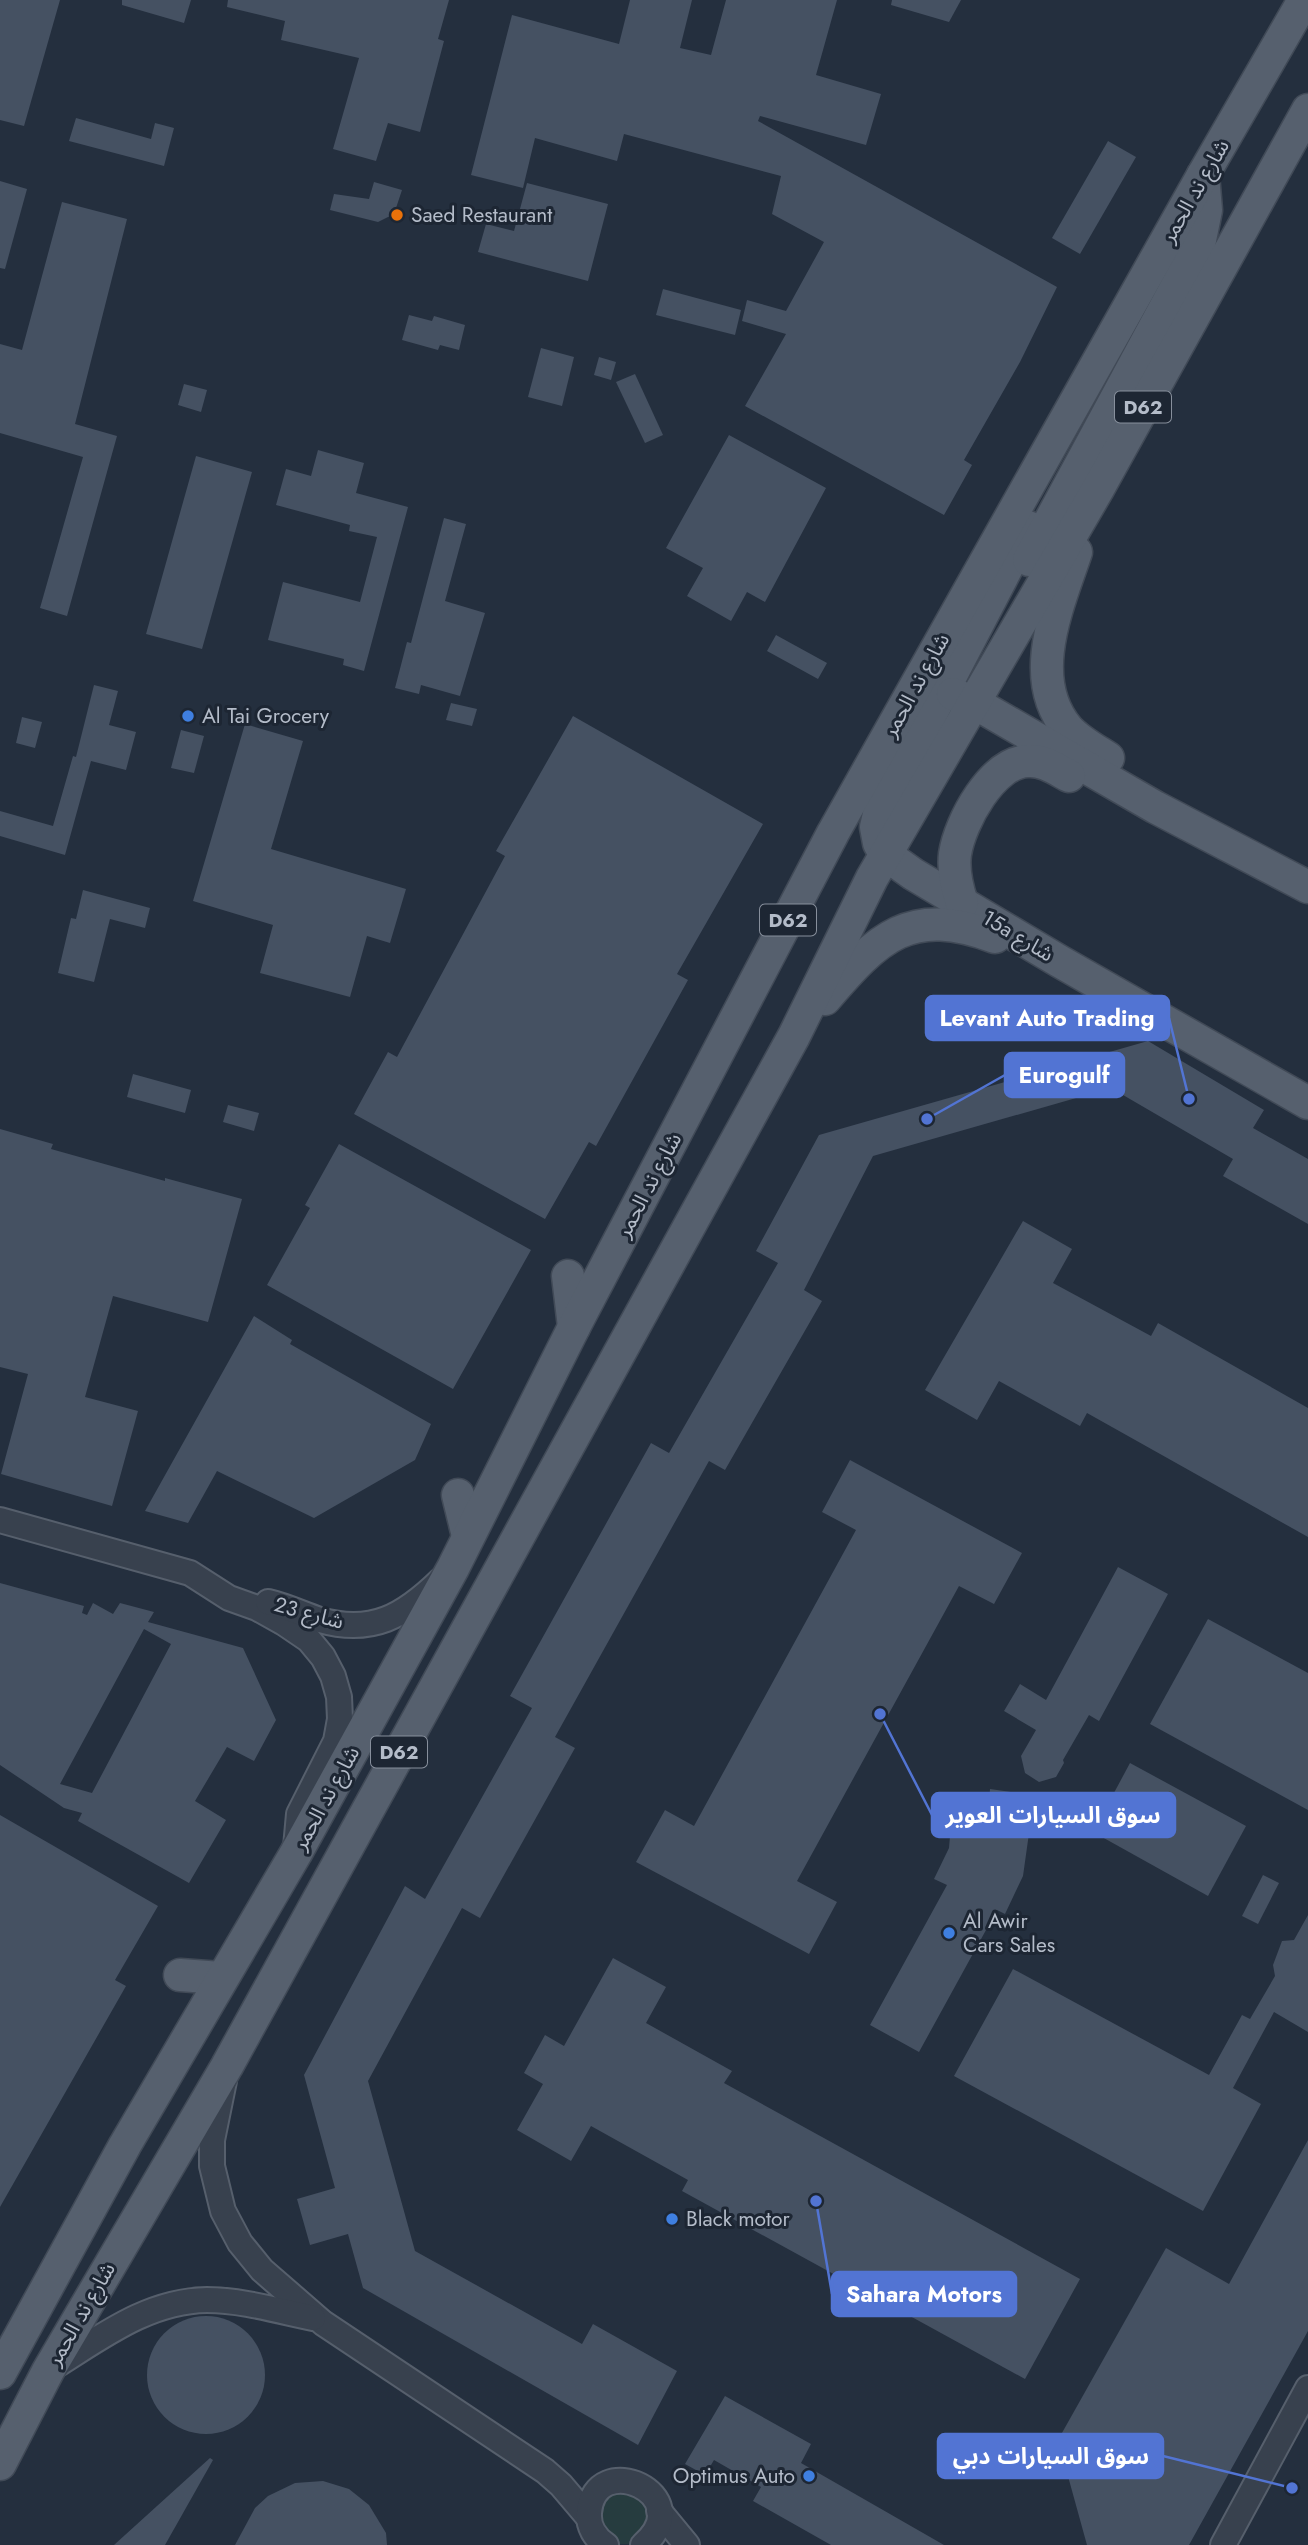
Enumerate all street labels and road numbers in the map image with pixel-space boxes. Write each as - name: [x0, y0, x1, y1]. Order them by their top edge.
- street label: شارع ند الحمر: [1153, 134, 1237, 249]
- road number: D62: [1115, 392, 1171, 422]
- street label: شارع ند الحمر: [875, 628, 957, 743]
- street label: 15a شارع: [977, 903, 1059, 969]
- road number: D62: [760, 904, 816, 936]
- street label: شارع ند الحمر: [608, 1127, 689, 1244]
- street label: شارع 23: [271, 1589, 347, 1637]
- road number: D62: [371, 1736, 427, 1768]
- street label: شارع ند الحمر: [285, 1741, 367, 1856]
- street label: شارع ند الحمر: [39, 2257, 123, 2372]

